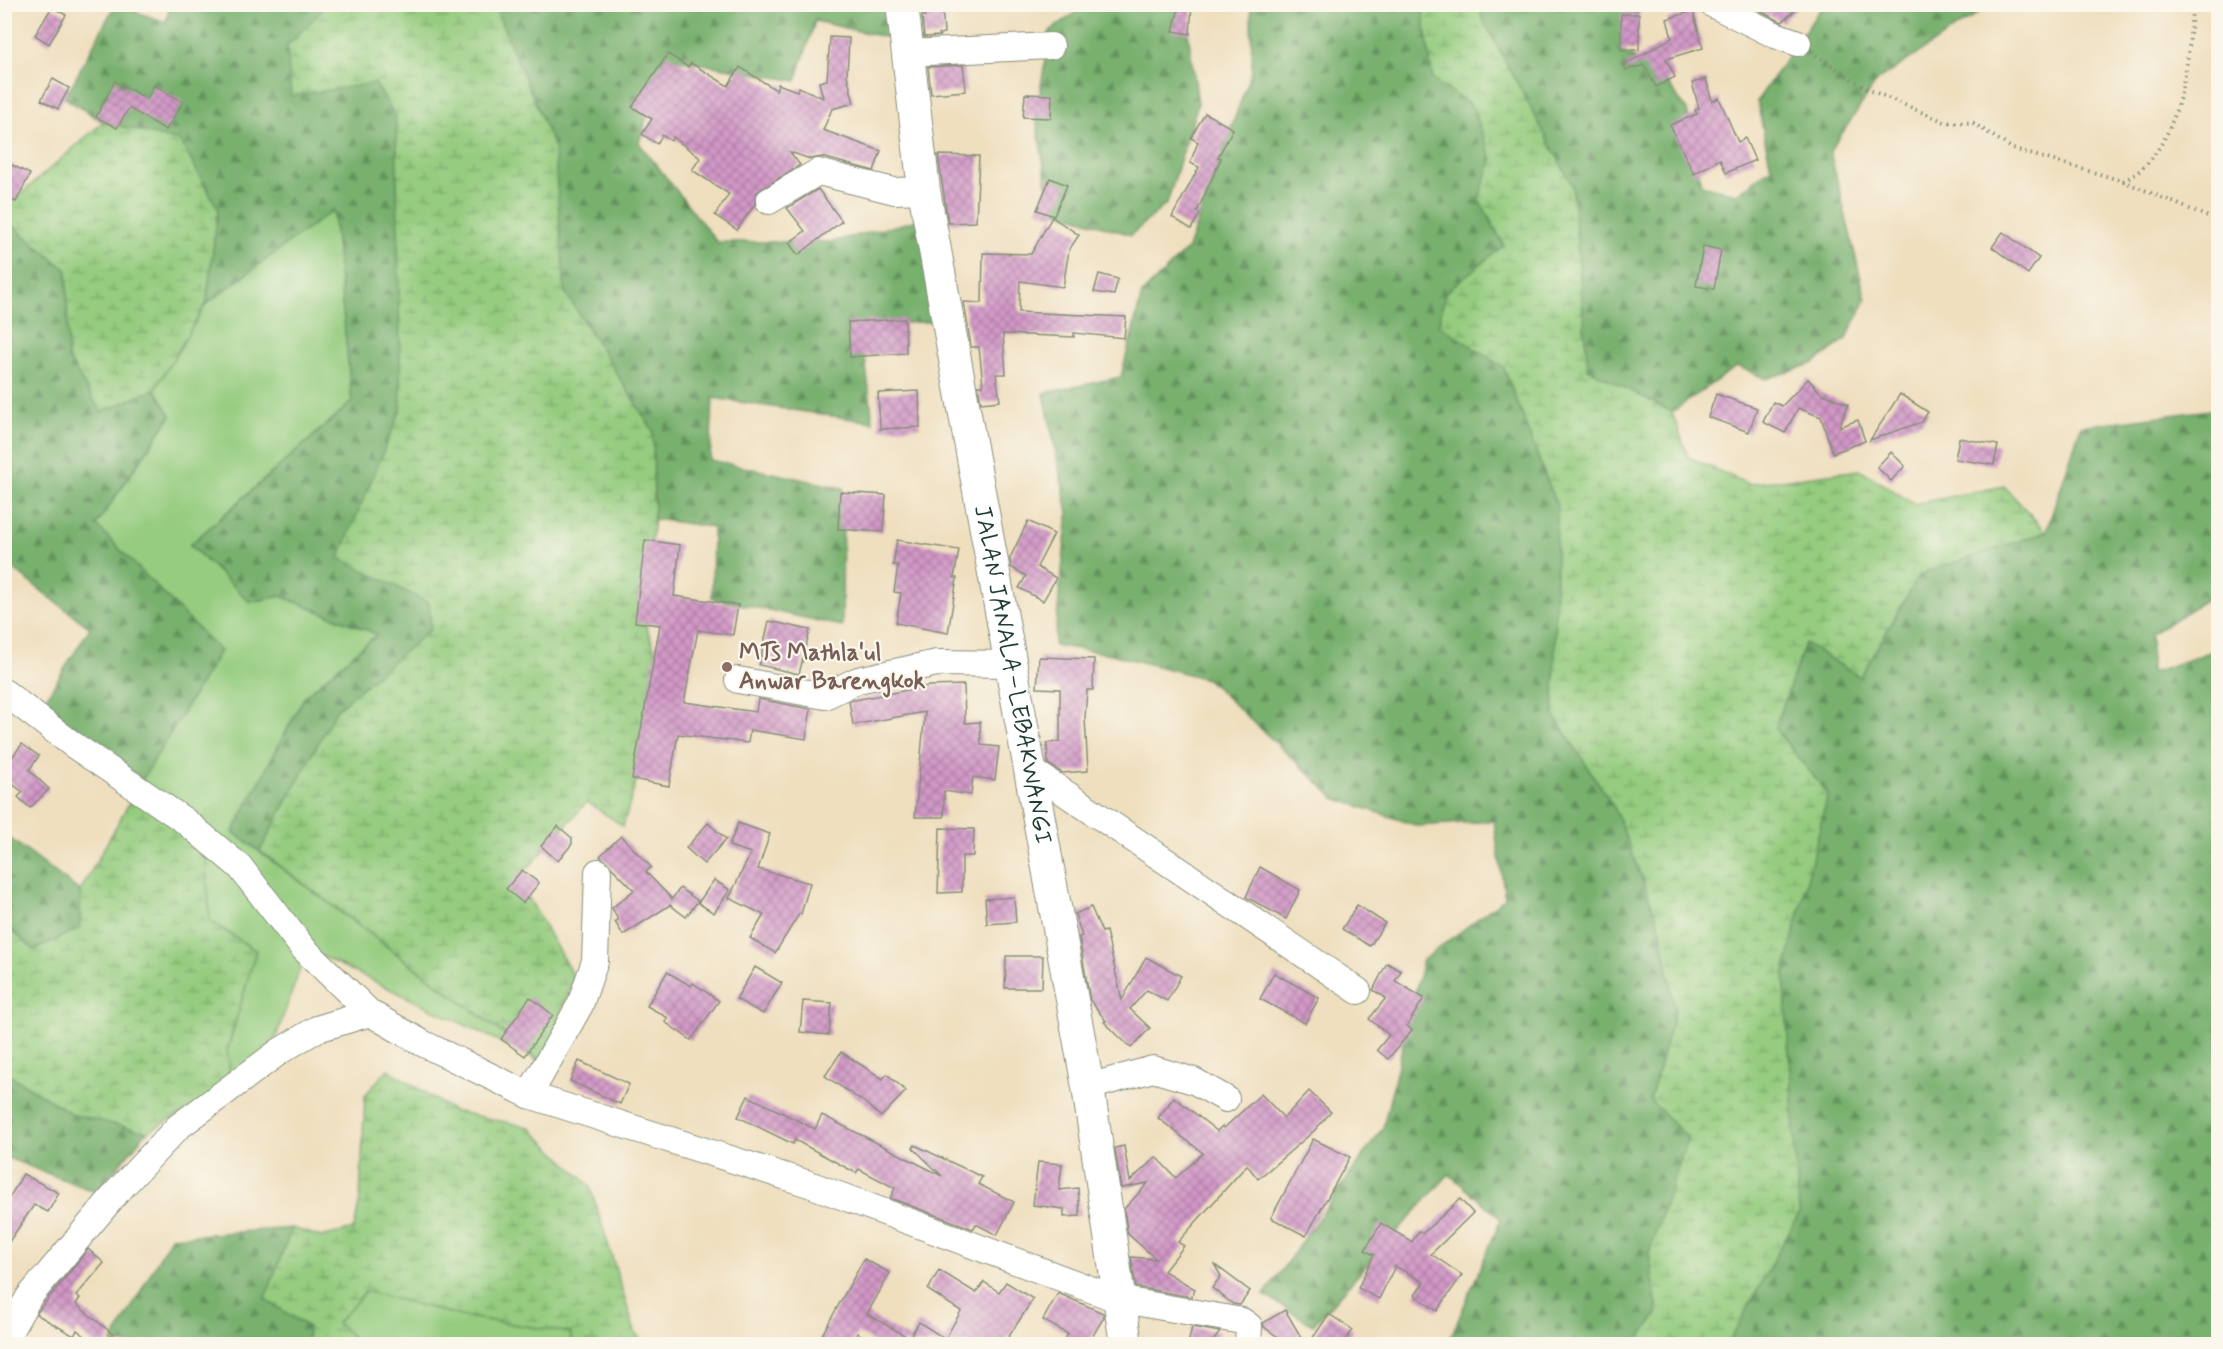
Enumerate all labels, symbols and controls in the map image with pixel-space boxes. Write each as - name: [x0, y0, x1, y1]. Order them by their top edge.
- street label: JALAN JANALA–LEBAKWANGI: [966, 503, 1059, 847]
- place label: MTs Mathla'ul Anwar Barengkok: [739, 638, 926, 698]
- marker: MTs Mathla'ul Anwar Barengkok: [720, 660, 734, 674]

